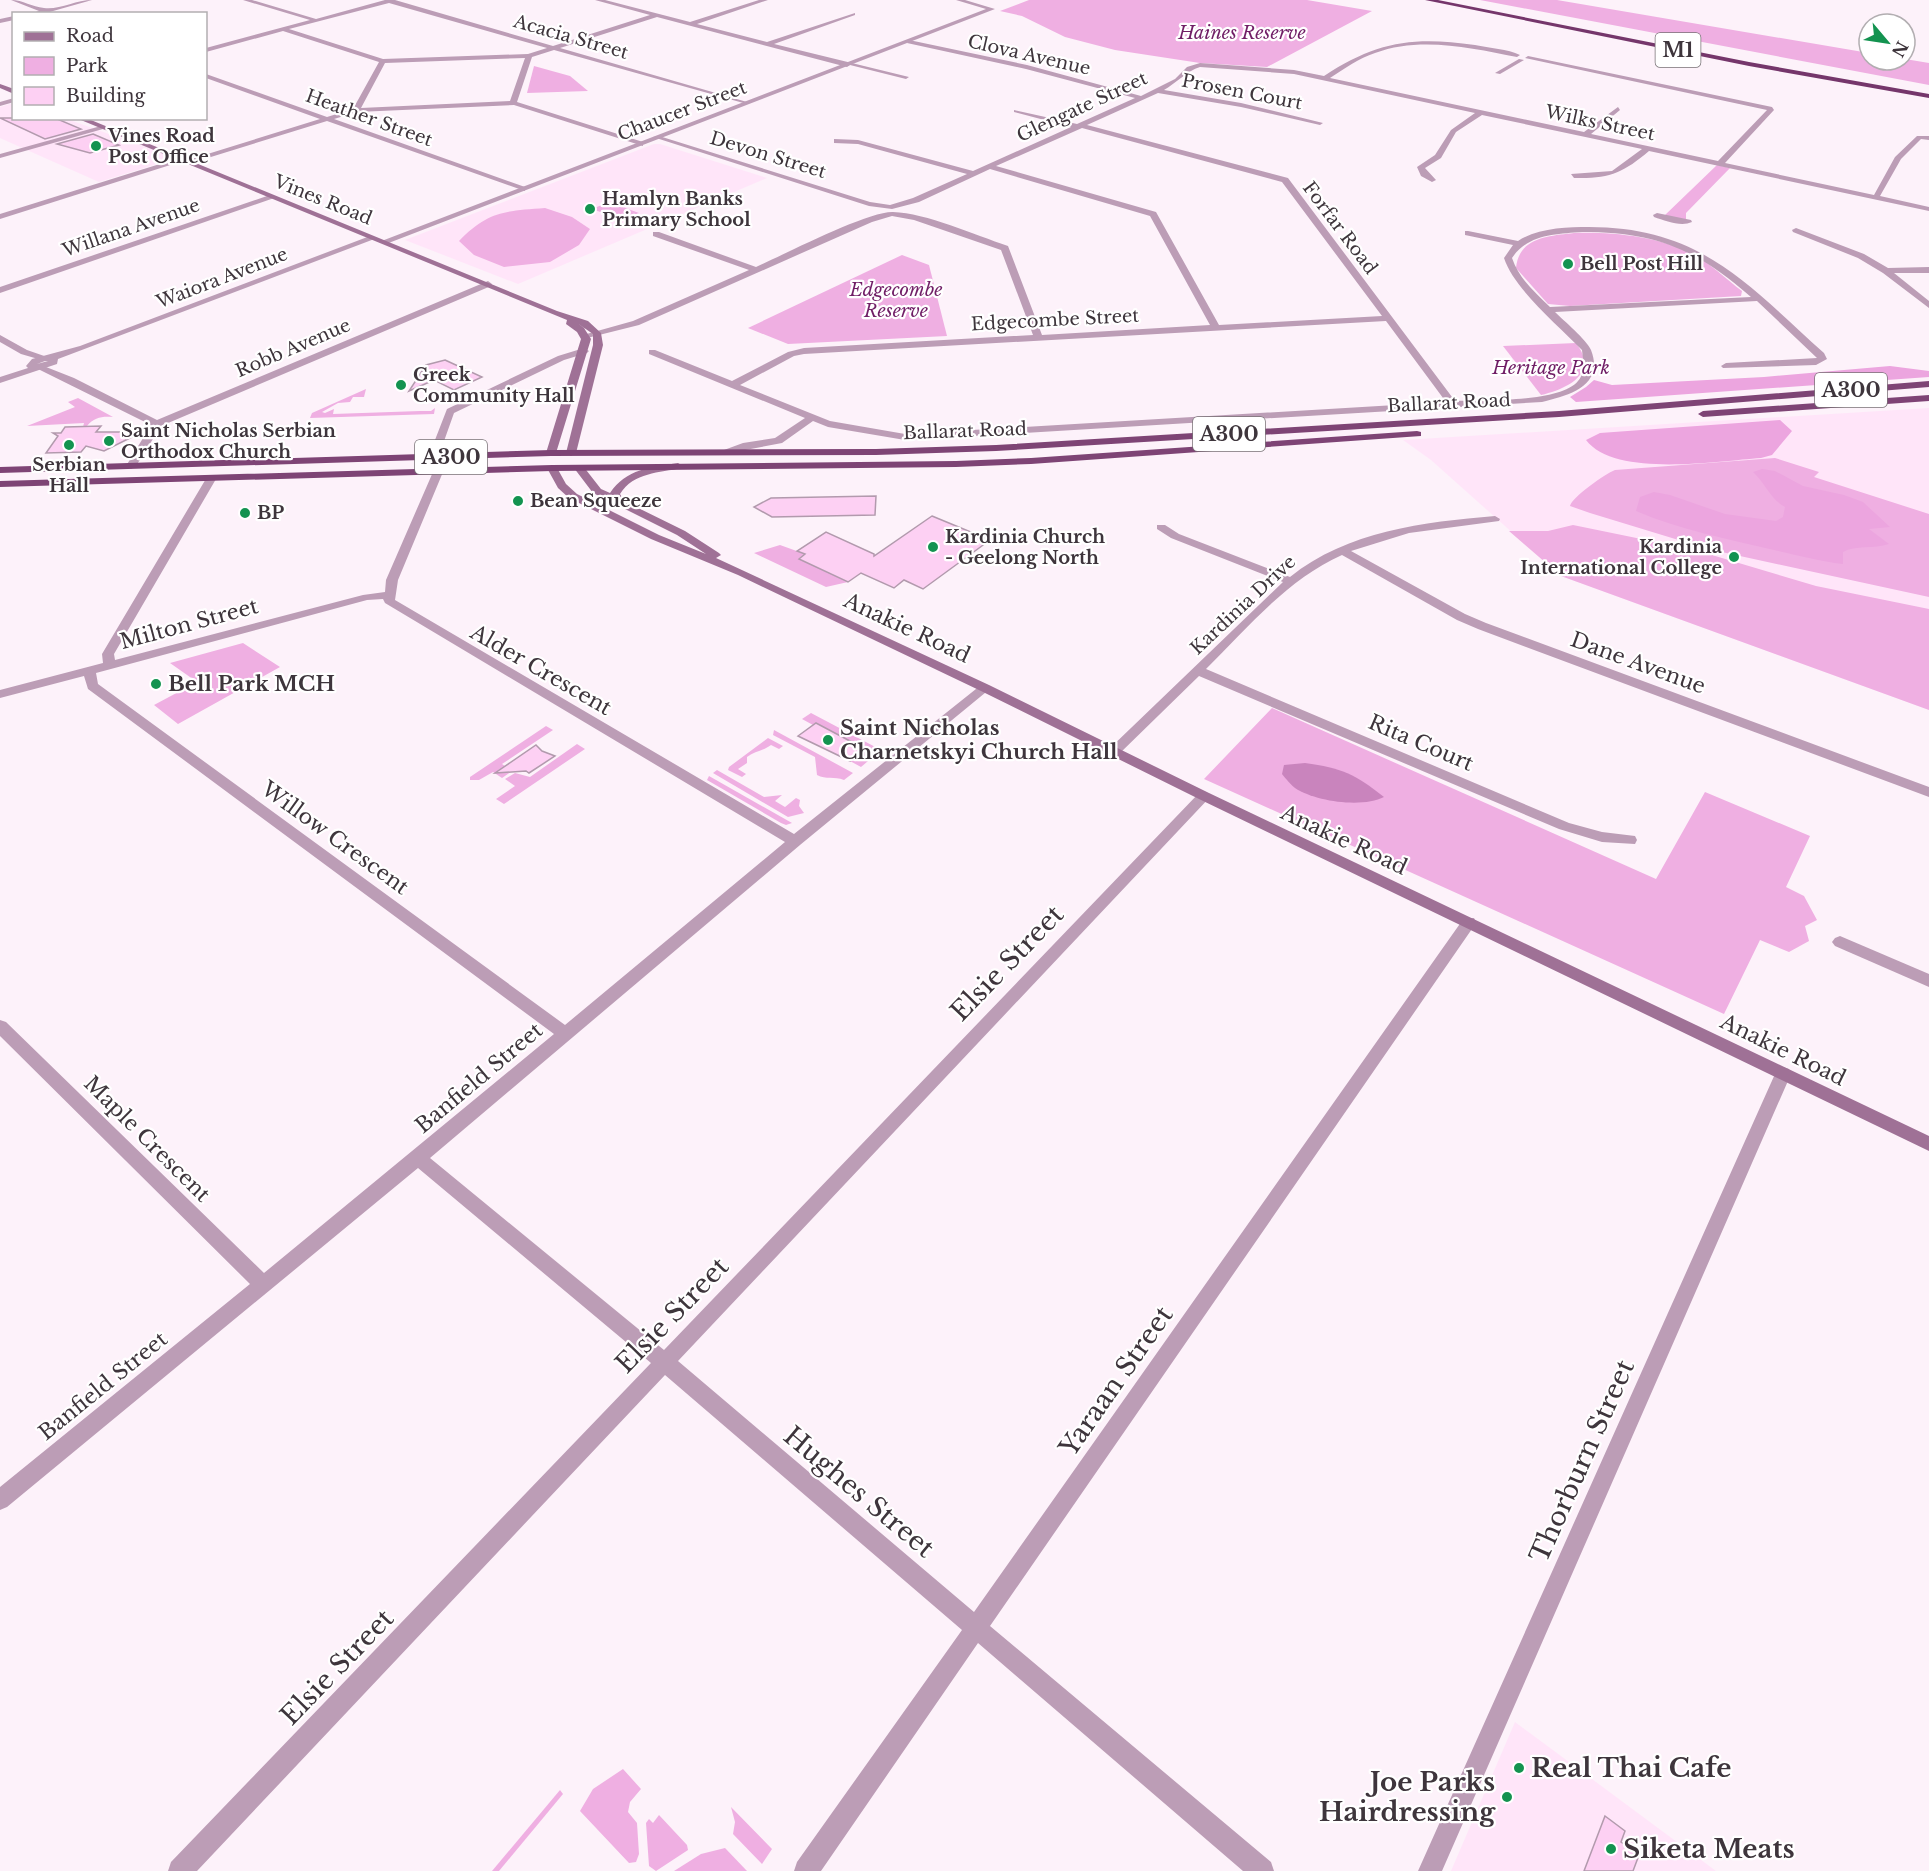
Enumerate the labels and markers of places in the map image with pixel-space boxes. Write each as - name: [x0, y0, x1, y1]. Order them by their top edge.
- place label: Vines Road Post Office: [107, 125, 215, 168]
- marker: Vines Road Post Office: [89, 139, 103, 153]
- place label: Hamlyn Banks Primary School: [602, 188, 751, 231]
- marker: Hamlyn Banks Primary School: [583, 202, 597, 216]
- place label: Bell Post Hill: [1580, 253, 1704, 275]
- marker: Bell Post Hill: [1561, 257, 1575, 271]
- place label: Greek Community Hall: [413, 364, 575, 407]
- marker: Greek Community Hall: [394, 378, 408, 392]
- place label: Saint Nicholas Serbian Orthodox Church: [121, 420, 336, 463]
- marker: Saint Nicholas Serbian Orthodox Church: [102, 434, 116, 448]
- marker: Serbian Hall: [62, 438, 76, 452]
- place label: Serbian Hall: [32, 454, 106, 497]
- place label: Bean Squeeze: [530, 490, 662, 512]
- marker: Bean Squeeze: [511, 494, 525, 508]
- place label: BP: [257, 502, 284, 524]
- marker: BP: [238, 506, 252, 520]
- place label: Kardinia Church - Geelong North: [945, 526, 1105, 569]
- place label: Kardinia International College: [1520, 536, 1723, 579]
- marker: Kardinia Church - Geelong North: [926, 540, 940, 554]
- marker: Kardinia International College: [1727, 550, 1741, 564]
- place label: Bell Park MCH: [168, 671, 335, 697]
- marker: Bell Park MCH: [149, 677, 163, 691]
- place label: Saint Nicholas Charnetskyi Church Hall: [840, 715, 1118, 765]
- marker: Saint Nicholas Charnetskyi Church Hall: [821, 733, 835, 747]
- place label: Real Thai Cafe: [1531, 1752, 1732, 1784]
- marker: Real Thai Cafe: [1512, 1761, 1526, 1775]
- place label: Joe Parks Hairdressing: [1319, 1766, 1496, 1828]
- marker: Joe Parks Hairdressing: [1500, 1790, 1514, 1804]
- place label: Siketa Meats: [1623, 1833, 1795, 1865]
- marker: Siketa Meats: [1604, 1842, 1618, 1856]

